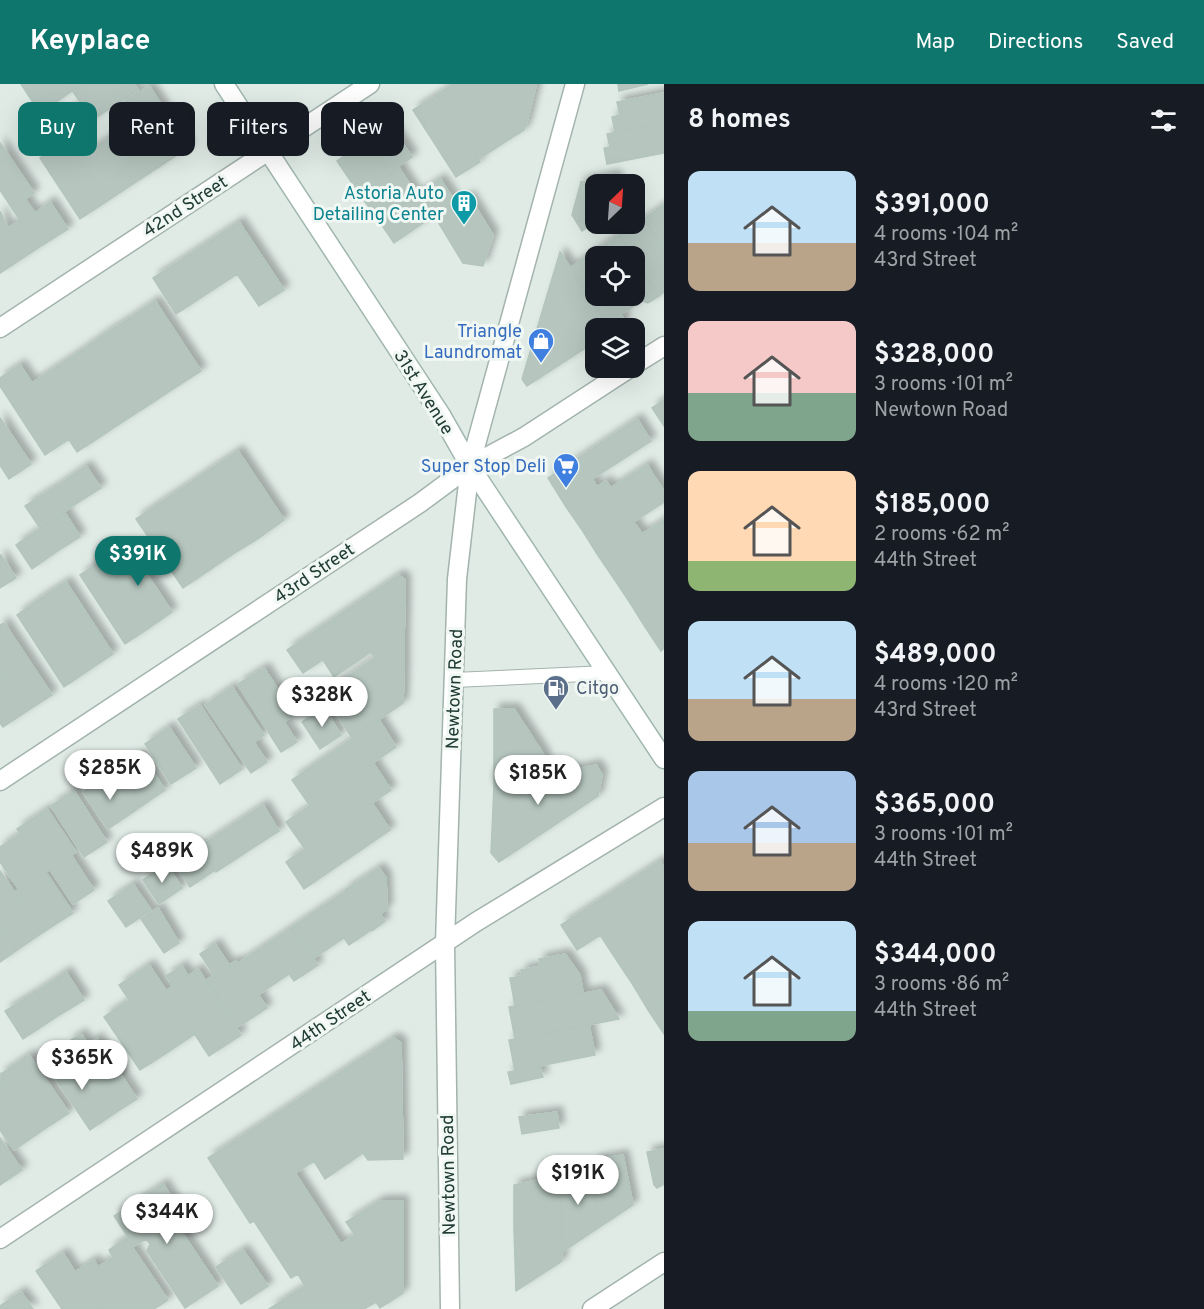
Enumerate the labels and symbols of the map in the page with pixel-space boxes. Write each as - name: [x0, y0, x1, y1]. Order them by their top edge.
- street label: 42nd Street: [139, 171, 233, 243]
- north arrow: [585, 174, 645, 234]
- place label: Astoria Auto Detailing Center: [313, 183, 444, 227]
- building icon: Astoria Auto Detailing Center: [449, 188, 479, 226]
- place label: Triangle Laundromat: [424, 321, 522, 365]
- shop icon: Triangle Laundromat: [526, 326, 556, 364]
- street label: 31st Avenue: [388, 346, 458, 440]
- supermarket icon: Super Stop Deli: [551, 451, 581, 489]
- place label: Super Stop Deli: [421, 456, 546, 479]
- pin: $391K: [96, 536, 180, 587]
- street label: 43rd Street: [270, 539, 360, 610]
- street label: Newtown Road: [442, 628, 469, 750]
- fuel station icon: Citgo: [541, 673, 571, 711]
- pin: $328K: [280, 677, 364, 728]
- place label: Citgo: [576, 678, 619, 701]
- pin: $285K: [68, 750, 152, 801]
- pin: $185K: [496, 755, 580, 806]
- pin: $489K: [120, 833, 204, 884]
- street label: 44th Street: [286, 986, 376, 1057]
- pin: $365K: [40, 1040, 124, 1091]
- street label: Newtown Road: [437, 1114, 462, 1236]
- pin: $191K: [536, 1155, 620, 1206]
- pin: $344K: [125, 1194, 209, 1245]

